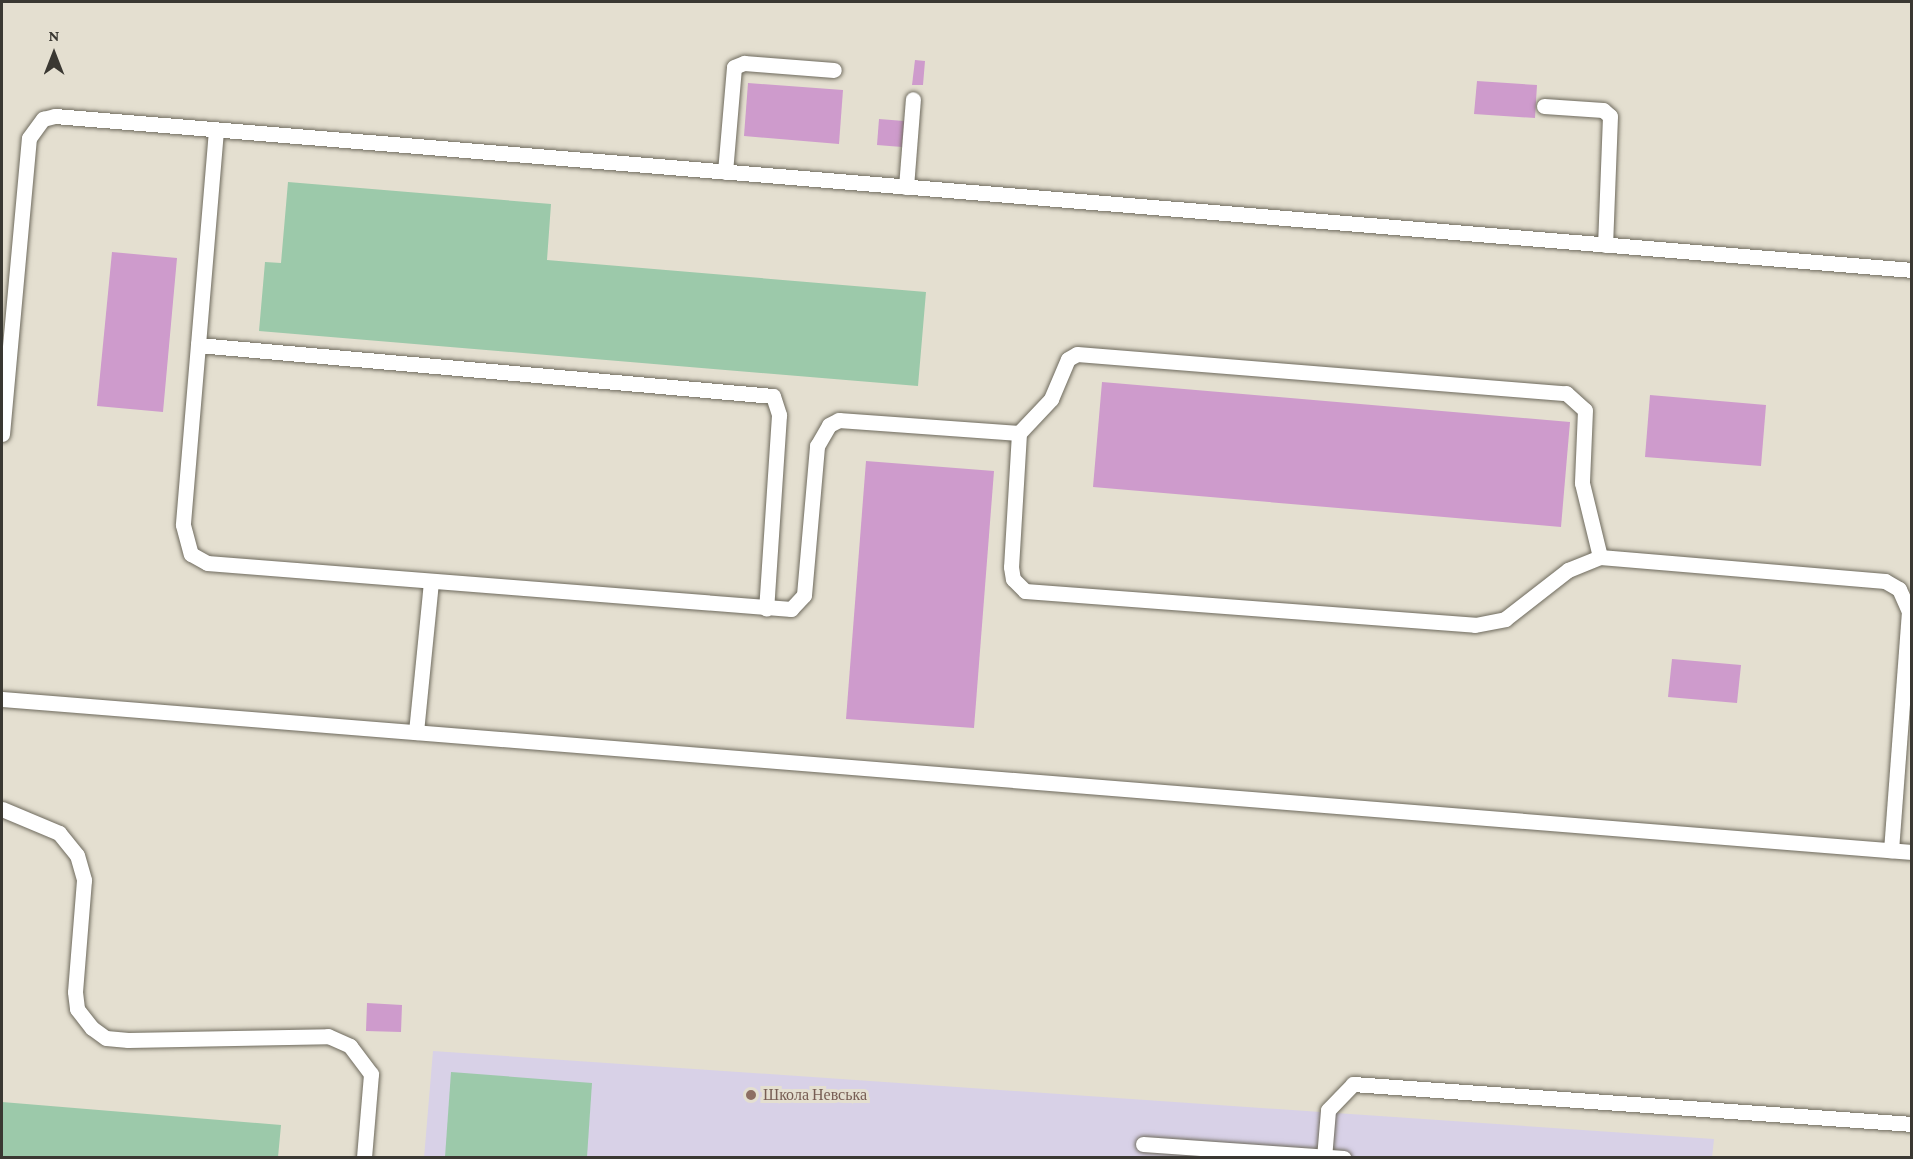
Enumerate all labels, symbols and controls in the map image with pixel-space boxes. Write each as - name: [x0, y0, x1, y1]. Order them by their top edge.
- north arrow: [24, 24, 84, 84]
- text: N: [49, 27, 59, 44]
- place label: Школа Невська: [763, 1085, 867, 1105]
- marker: Школа Невська: [744, 1088, 758, 1102]

